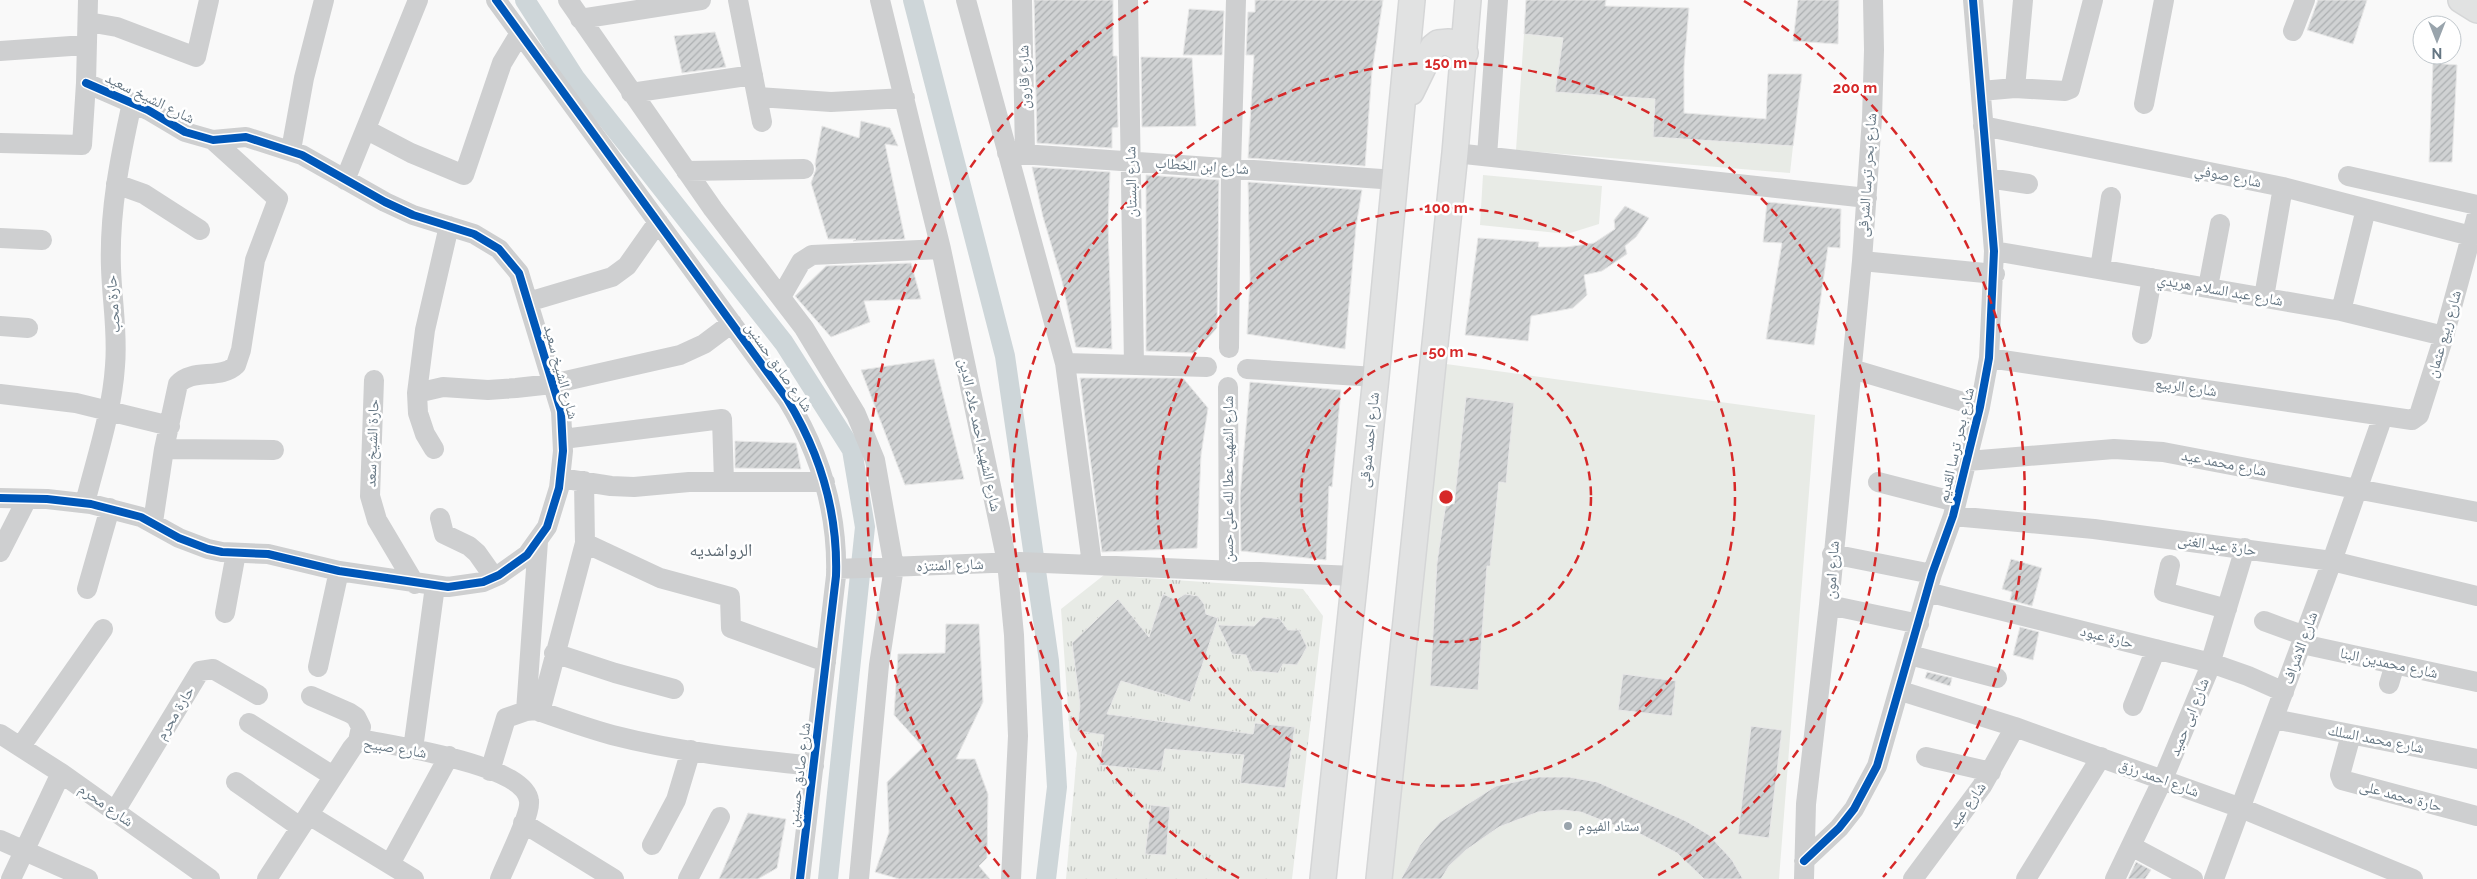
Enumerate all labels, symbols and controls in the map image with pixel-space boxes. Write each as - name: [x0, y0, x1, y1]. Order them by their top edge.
- north arrow: [2412, 15, 2462, 65]
- street label: شارع قارون: [1014, 45, 1035, 109]
- text: N: [2432, 45, 2442, 61]
- text: 150 m: [1425, 54, 1467, 72]
- street label: شارع الشيخ سعيد: [102, 69, 198, 128]
- text: 200 m: [1833, 79, 1877, 97]
- street label: شارع بحر ترسا الشرقى: [1854, 112, 1881, 238]
- street label: شارع البستان: [1121, 146, 1142, 218]
- street label: شارع ابن الخطاب: [1154, 154, 1250, 179]
- street label: شارع صوفي: [2192, 161, 2263, 194]
- text: 100 m: [1424, 199, 1468, 217]
- street label: شارع عبد السلام هريدي: [2155, 270, 2284, 313]
- street label: حارة محب: [102, 274, 124, 334]
- street label: شارع ربيع عثمان: [2423, 288, 2466, 380]
- street label: شارع صادق حسنين: [740, 319, 817, 416]
- street label: شارع الشيخ سعيد: [539, 323, 582, 421]
- text: 50 m: [1428, 343, 1464, 361]
- street label: شارع الشهيد احمد علاء الدين: [954, 357, 1005, 514]
- street label: شارع الربيع: [2154, 374, 2218, 401]
- street label: شارع بحر ترسا القديم: [1934, 385, 1979, 505]
- street label: شارع احمد شوقى: [1355, 391, 1384, 489]
- street label: شارع الشهيد عطا لله على حسن: [1219, 395, 1238, 562]
- street label: حارة الشيخ سعد: [361, 398, 384, 487]
- street label: شارع محمد عيد: [2180, 446, 2268, 481]
- centre of rings: [1437, 488, 1455, 506]
- street label: حارة عبد الغنى: [2176, 531, 2258, 561]
- district label: الرواشديه: [690, 539, 752, 560]
- street label: شارع امون: [1821, 540, 1844, 600]
- street label: شارع المنتزه: [916, 555, 984, 576]
- street label: شارع الاشراف: [2279, 609, 2322, 687]
- street label: حارة عبود: [2078, 622, 2136, 652]
- street label: شارع محمدين البنا: [2338, 644, 2440, 683]
- street label: شارع ابى حميد: [2165, 675, 2214, 759]
- street label: حارة محرم: [152, 683, 199, 744]
- street label: شارع صادق حسنين: [784, 721, 815, 829]
- street label: شارع محمد السلك: [2326, 721, 2426, 758]
- street label: شارع صبيح: [362, 734, 428, 763]
- street label: شارع احمد رزق: [2116, 755, 2202, 802]
- street label: حارة محمد على: [2358, 776, 2445, 817]
- street label: شارع عيد: [1944, 778, 1991, 832]
- street label: شارع محرم: [75, 780, 137, 831]
- place label: ستاد الفيوم: [1578, 817, 1640, 836]
- marker: ستاد الفيوم: [1562, 820, 1574, 832]

